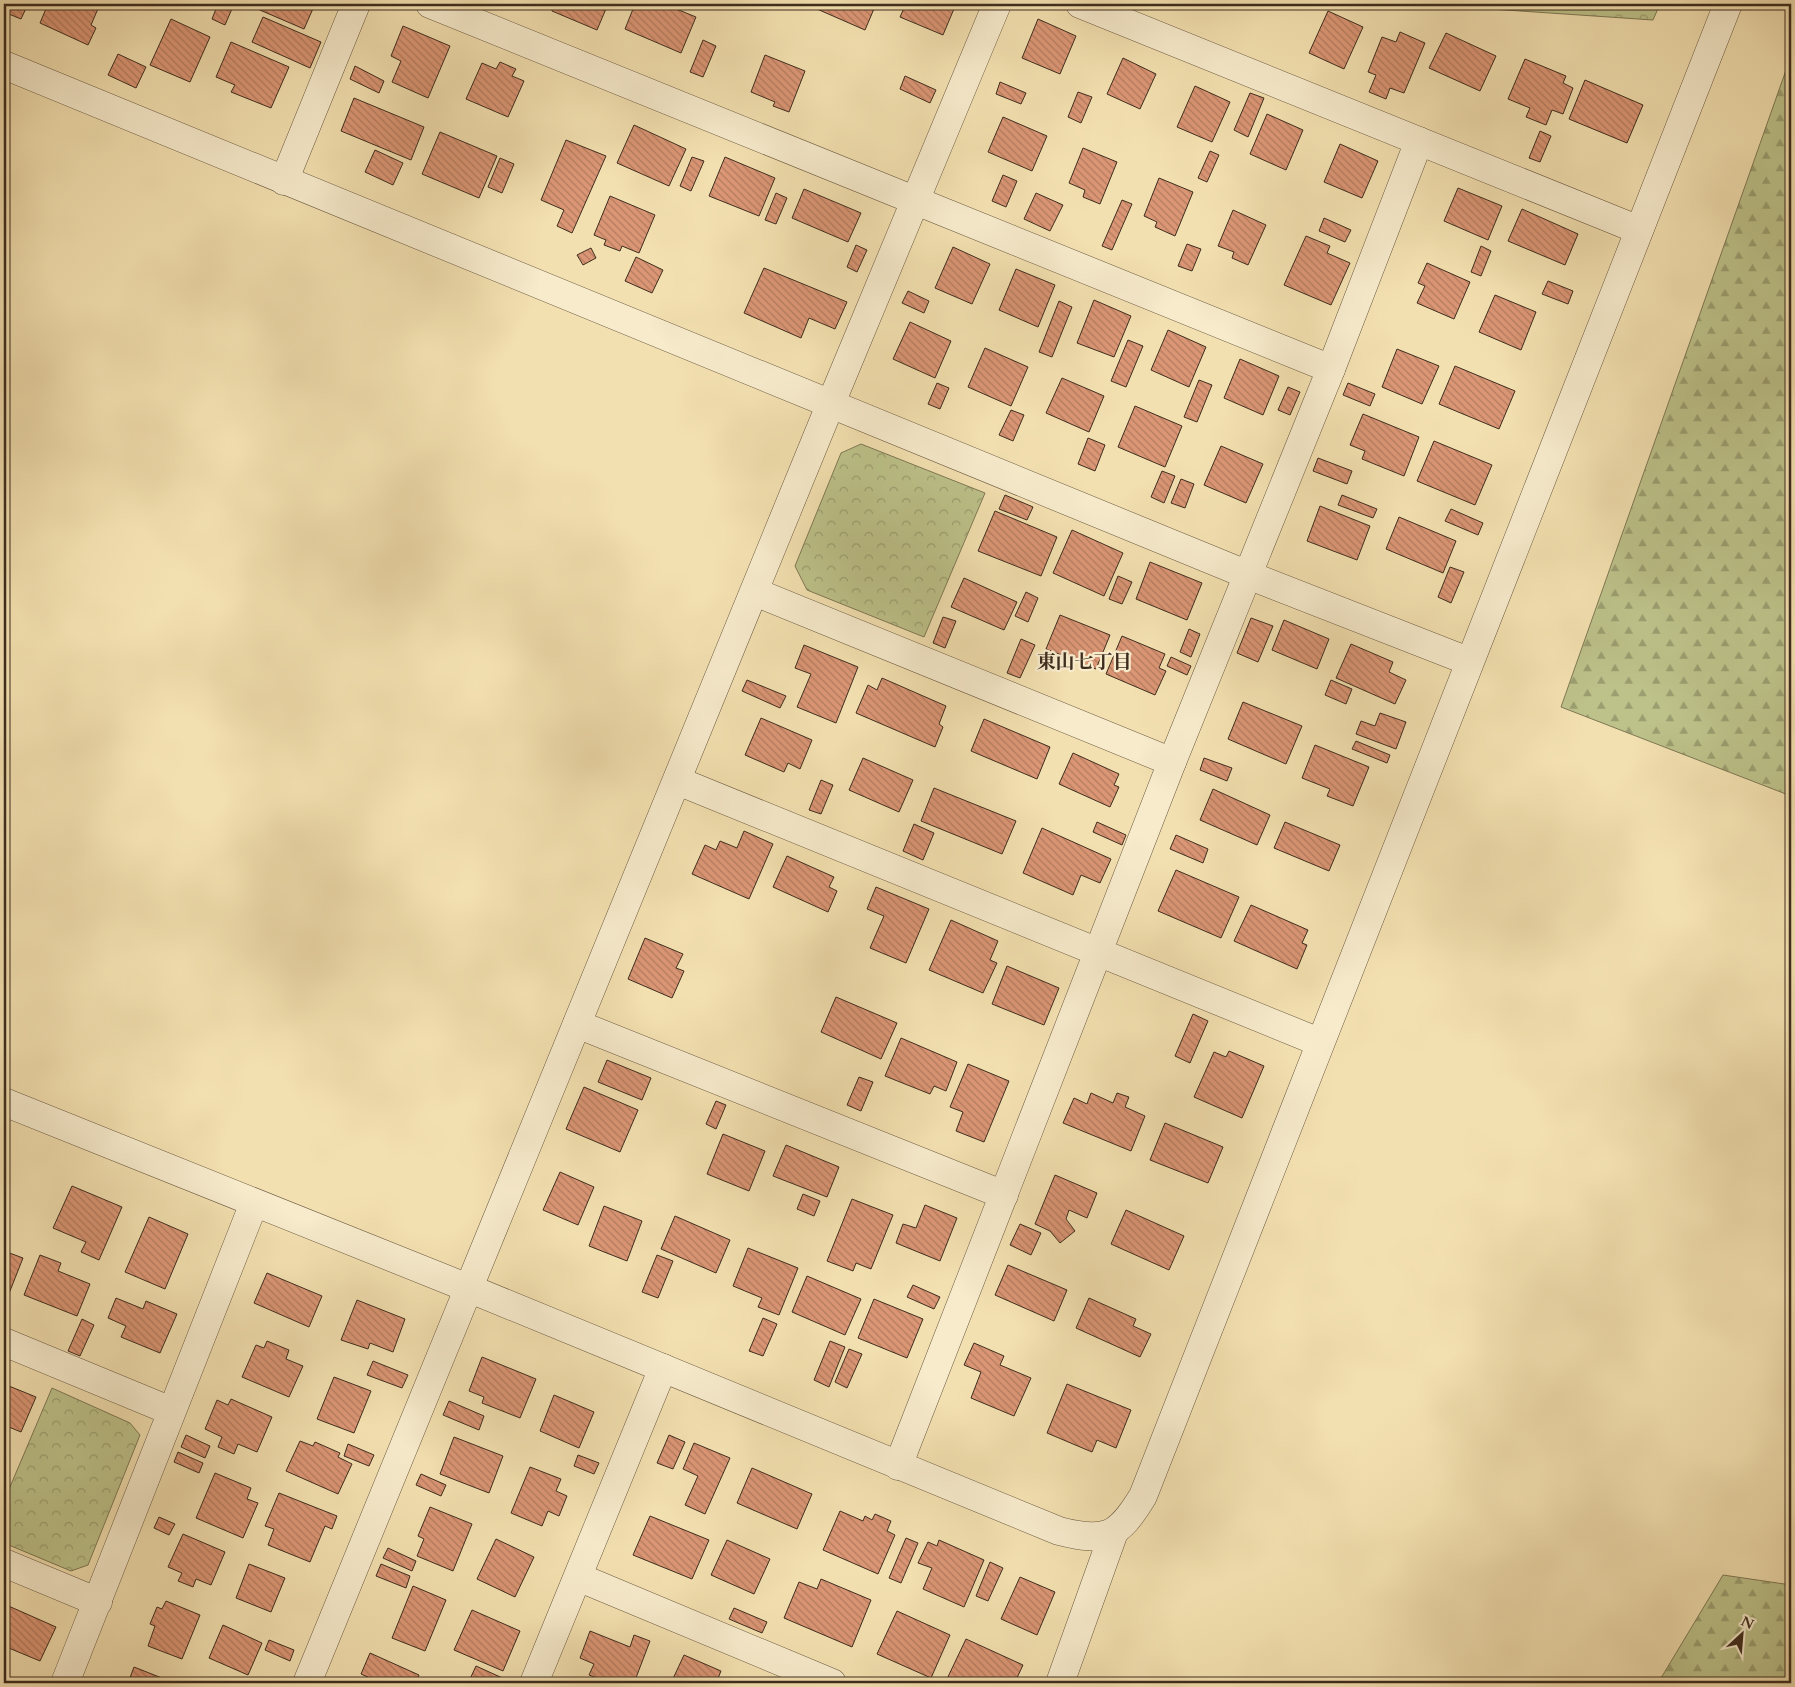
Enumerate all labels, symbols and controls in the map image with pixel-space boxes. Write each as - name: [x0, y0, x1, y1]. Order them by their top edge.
- district label: 東山七丁目: [1036, 649, 1132, 675]
- north arrow: [1718, 1610, 1768, 1660]
- text: N: [1738, 1612, 1757, 1634]

